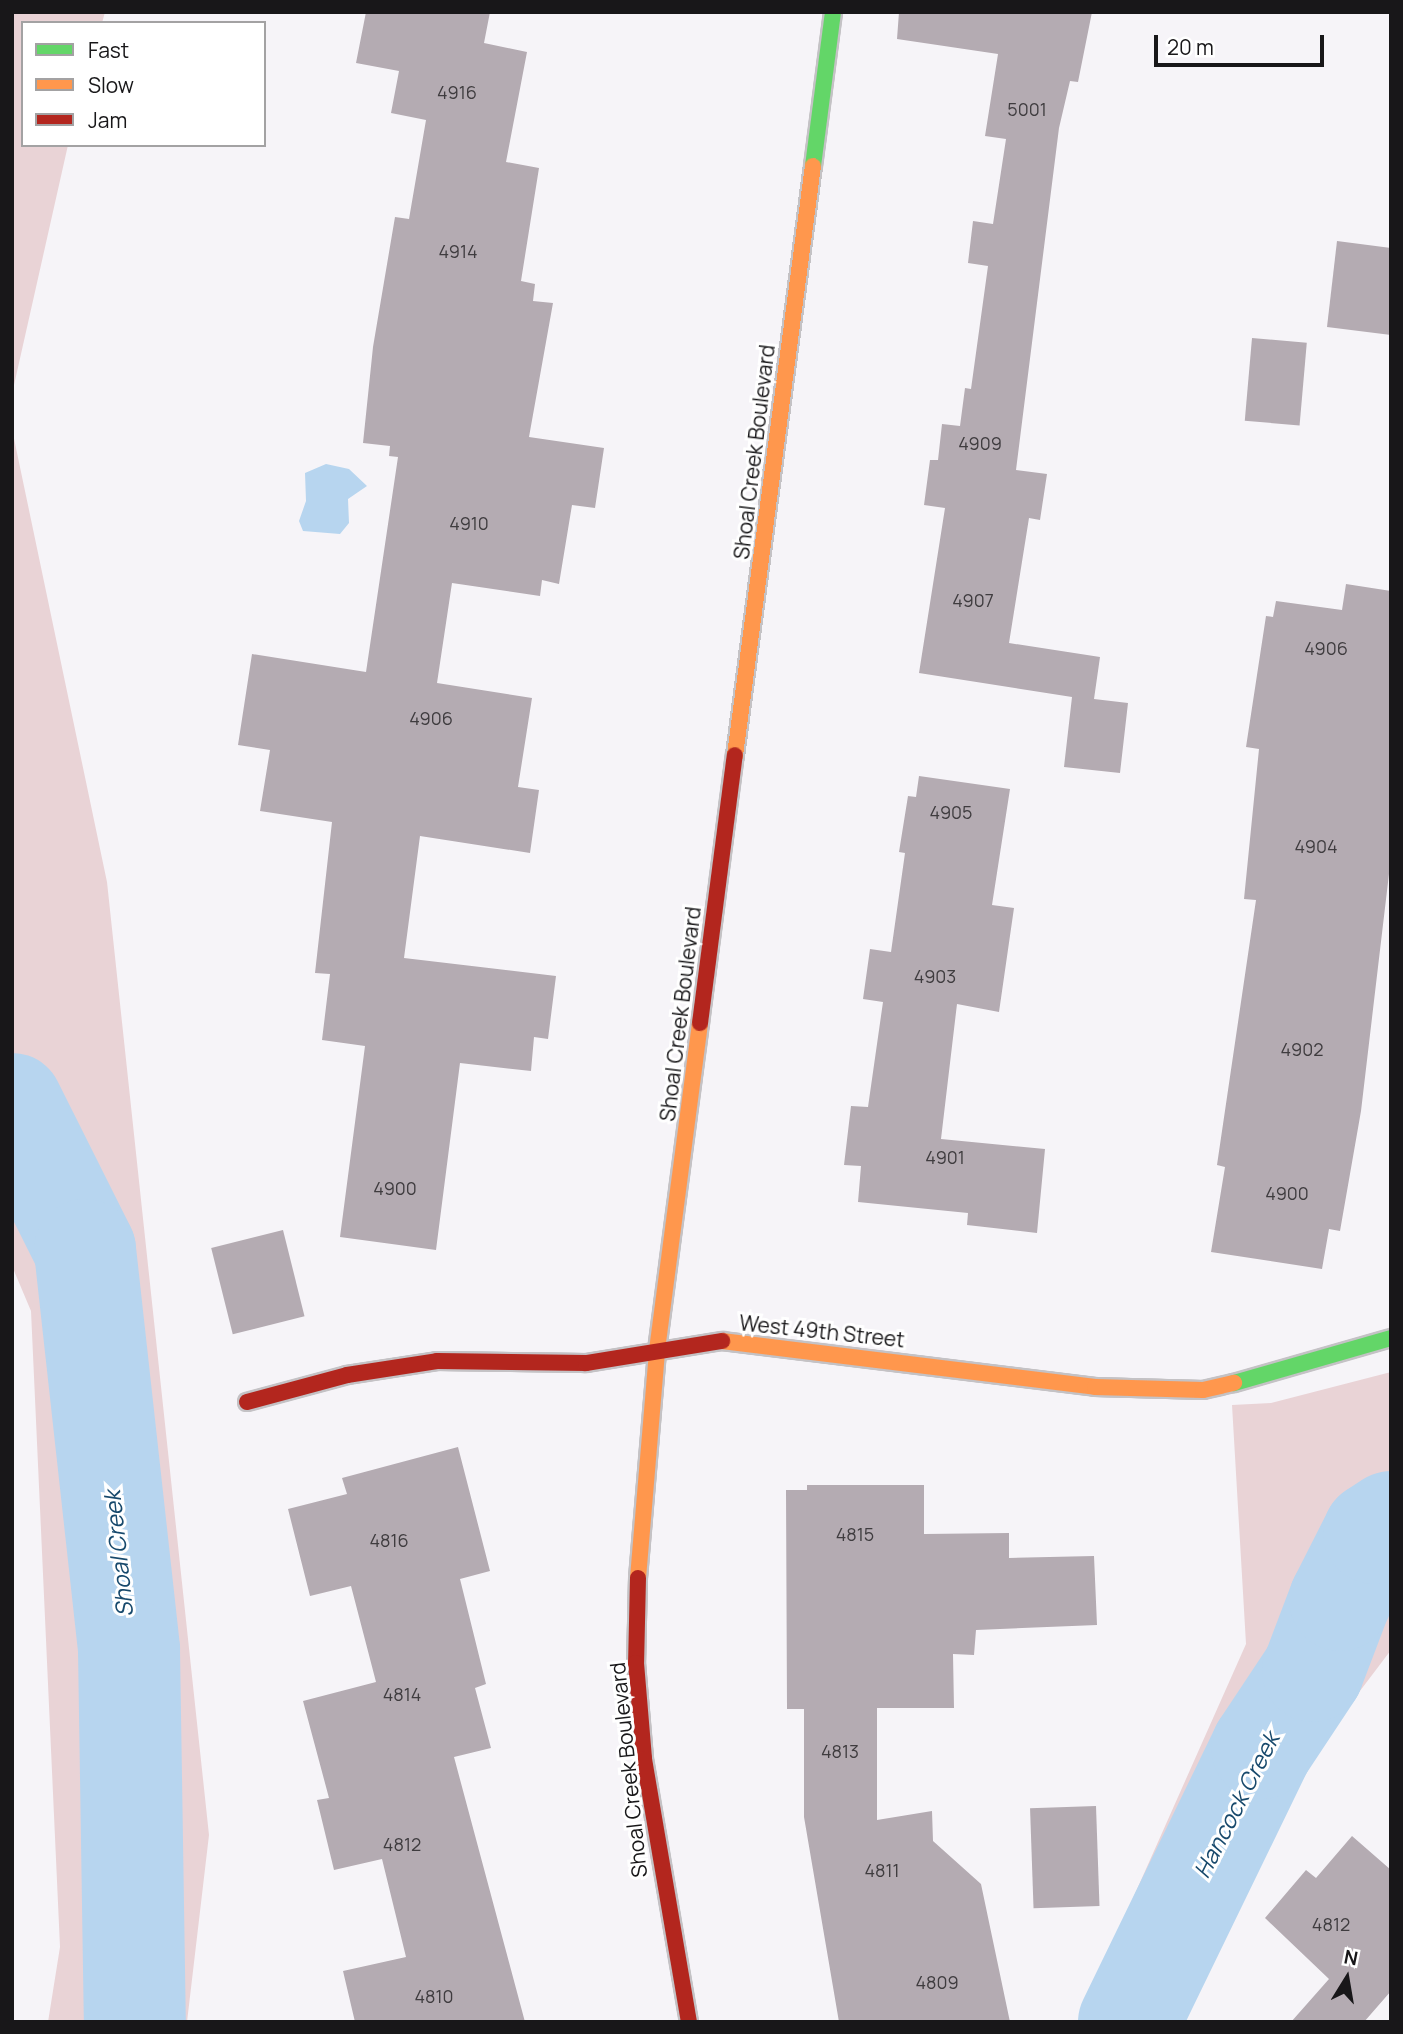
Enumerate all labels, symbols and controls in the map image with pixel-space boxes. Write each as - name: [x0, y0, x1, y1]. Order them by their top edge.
- legend: [21, 21, 266, 147]
- scale bar: [1158, 21, 1328, 65]
- text: 20 m: [1167, 33, 1214, 61]
- text: Fast: [88, 36, 129, 64]
- text: Slow: [88, 71, 134, 99]
- house number: 4916: [437, 81, 477, 103]
- house number: 5001: [1007, 98, 1047, 120]
- text: Jam: [88, 106, 127, 134]
- house number: 4914: [438, 240, 478, 262]
- street label: Shoal Creek Boulevard: [728, 343, 780, 561]
- house number: 4909: [958, 432, 1002, 454]
- house number: 4910: [449, 512, 489, 534]
- house number: 4907: [952, 589, 994, 611]
- house number: 4906: [1304, 637, 1348, 659]
- house number: 4906: [409, 707, 453, 729]
- house number: 4905: [930, 801, 972, 823]
- house number: 4904: [1294, 835, 1338, 857]
- street label: Shoal Creek Boulevard: [654, 905, 706, 1123]
- house number: 4903: [914, 965, 956, 987]
- house number: 4902: [1281, 1038, 1323, 1060]
- house number: 4901: [925, 1146, 965, 1168]
- house number: 4900: [373, 1177, 417, 1199]
- house number: 4900: [1265, 1182, 1309, 1204]
- street label: West 49th Street: [738, 1310, 906, 1352]
- water label: Shoal Creek: [98, 1489, 138, 1619]
- house number: 4815: [836, 1523, 874, 1545]
- house number: 4816: [369, 1529, 409, 1551]
- street label: Shoal Creek Boulevard: [604, 1661, 652, 1879]
- house number: 4814: [383, 1683, 421, 1705]
- water label: Hancock Creek: [1187, 1728, 1285, 1882]
- house number: 4813: [821, 1740, 859, 1762]
- house number: 4812: [383, 1833, 421, 1855]
- house number: 4811: [864, 1859, 900, 1881]
- house number: 4812: [1312, 1913, 1350, 1935]
- north arrow: [1312, 1943, 1382, 2013]
- text: N: [1342, 1943, 1360, 1971]
- house number: 4809: [915, 1971, 959, 1993]
- house number: 4810: [414, 1985, 454, 2007]

